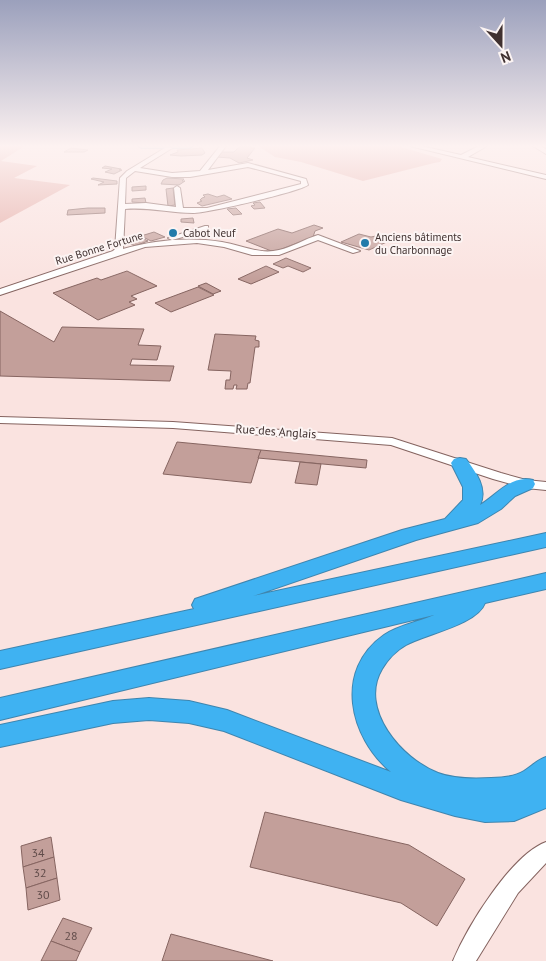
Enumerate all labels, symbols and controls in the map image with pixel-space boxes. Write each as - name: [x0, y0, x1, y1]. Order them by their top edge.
- north arrow: [476, 20, 526, 70]
- text: N: [498, 47, 513, 67]
- place label: Cabot Neuf: [183, 226, 236, 240]
- marker: Cabot Neuf: [167, 227, 179, 239]
- street label: Rue Bonne Fortune: [54, 228, 145, 268]
- place label: Anciens bâtiments du Charbonnage: [375, 230, 462, 257]
- marker: Anciens bâtiments du Charbonnage: [359, 237, 371, 249]
- street label: Rue des Anglais: [235, 421, 317, 441]
- house number: 34: [31, 845, 45, 860]
- house number: 32: [33, 865, 47, 880]
- house number: 30: [36, 887, 50, 902]
- house number: 28: [64, 928, 78, 943]

